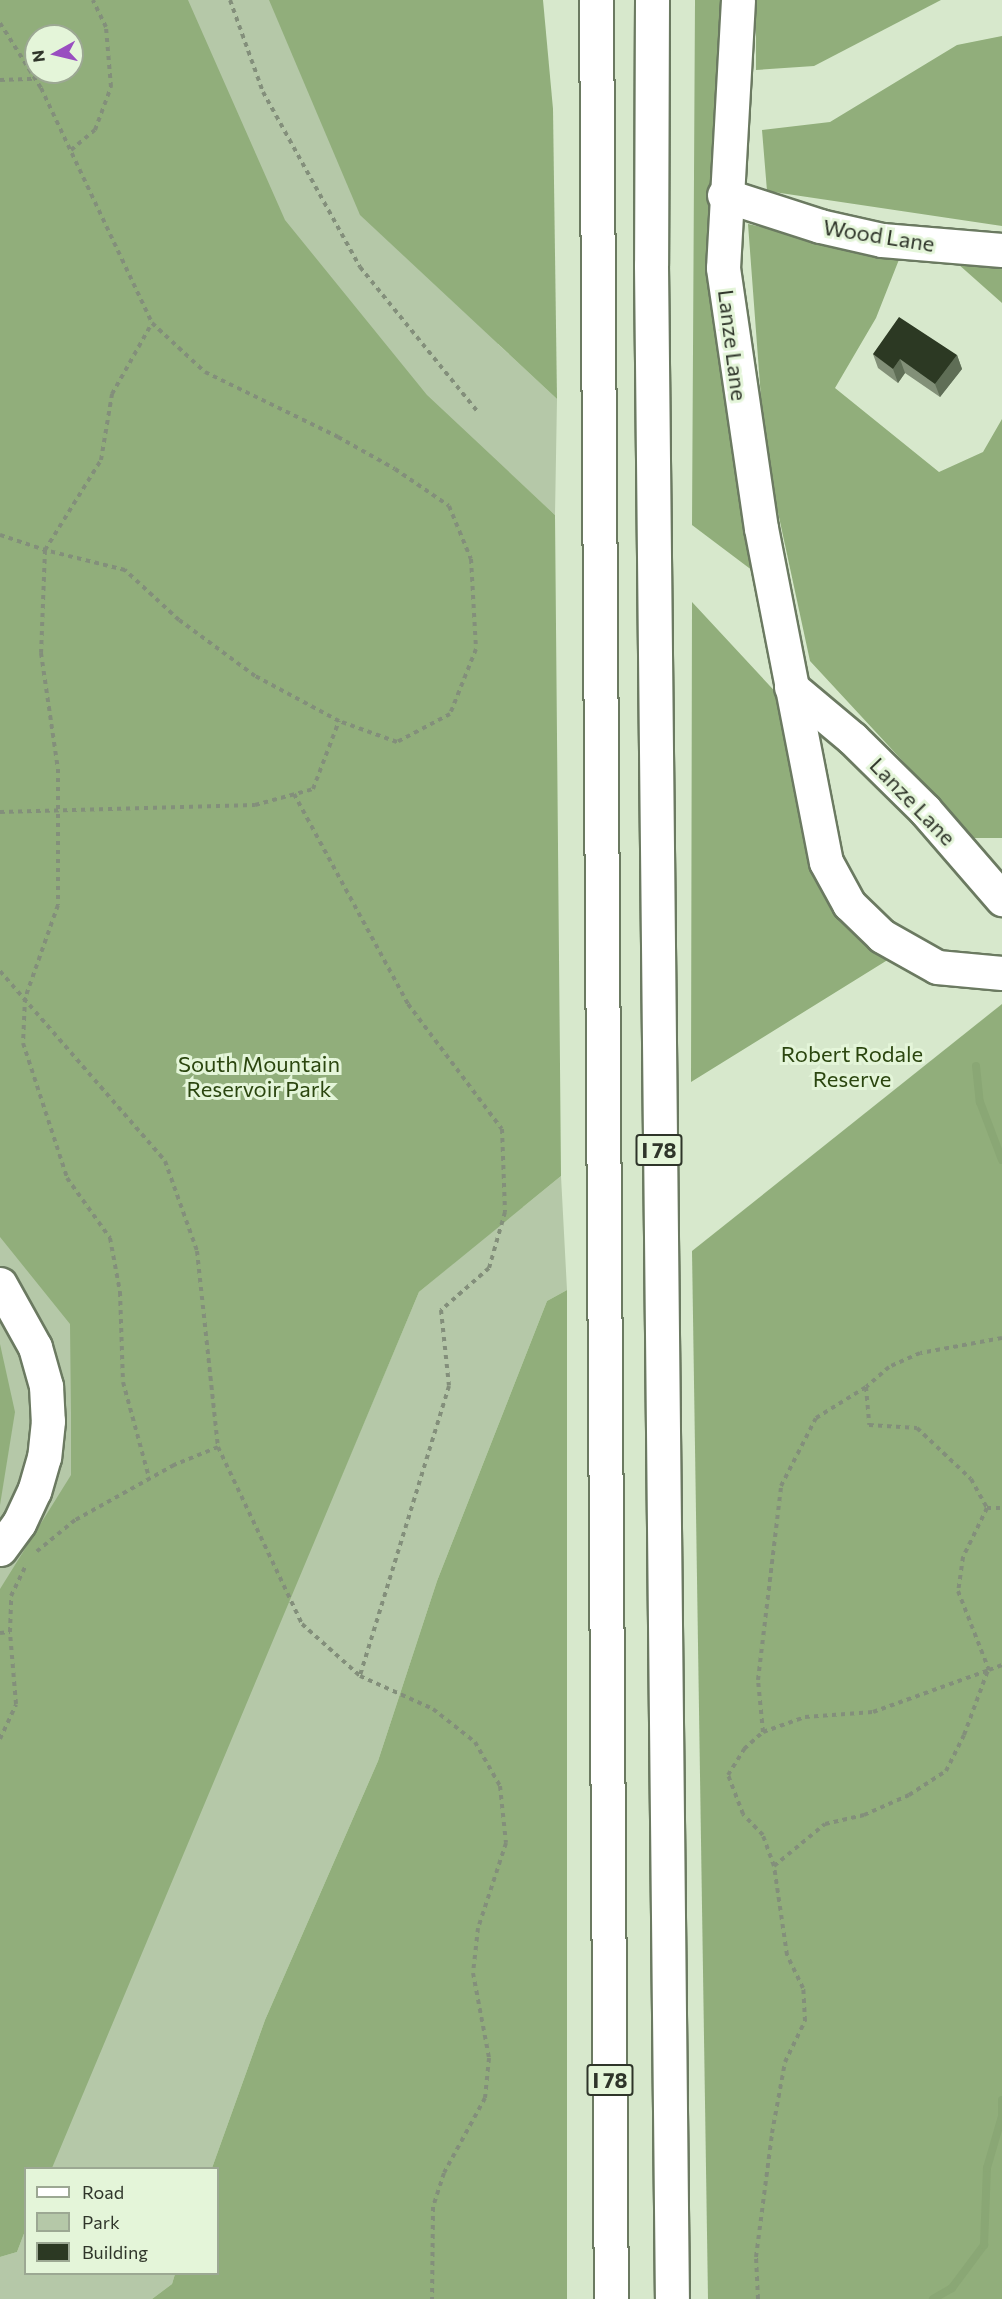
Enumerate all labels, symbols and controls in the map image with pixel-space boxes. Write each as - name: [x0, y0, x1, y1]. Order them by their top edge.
- north arrow: [24, 24, 84, 84]
- text: N: [27, 49, 48, 64]
- street label: Wood Lane: [821, 213, 937, 257]
- street label: Lanze Lane: [713, 288, 753, 402]
- street label: Lanze Lane: [865, 752, 961, 850]
- park label: Robert Rodale Reserve: [781, 1040, 923, 1092]
- park label: South Mountain Reservoir Park: [178, 1050, 340, 1102]
- road number: I 78: [635, 1132, 683, 1168]
- road number: I 78: [586, 2062, 634, 2098]
- legend: [24, 2167, 219, 2275]
- text: Road: [82, 2181, 124, 2203]
- text: Park: [82, 2211, 120, 2233]
- text: Building: [82, 2241, 148, 2263]

